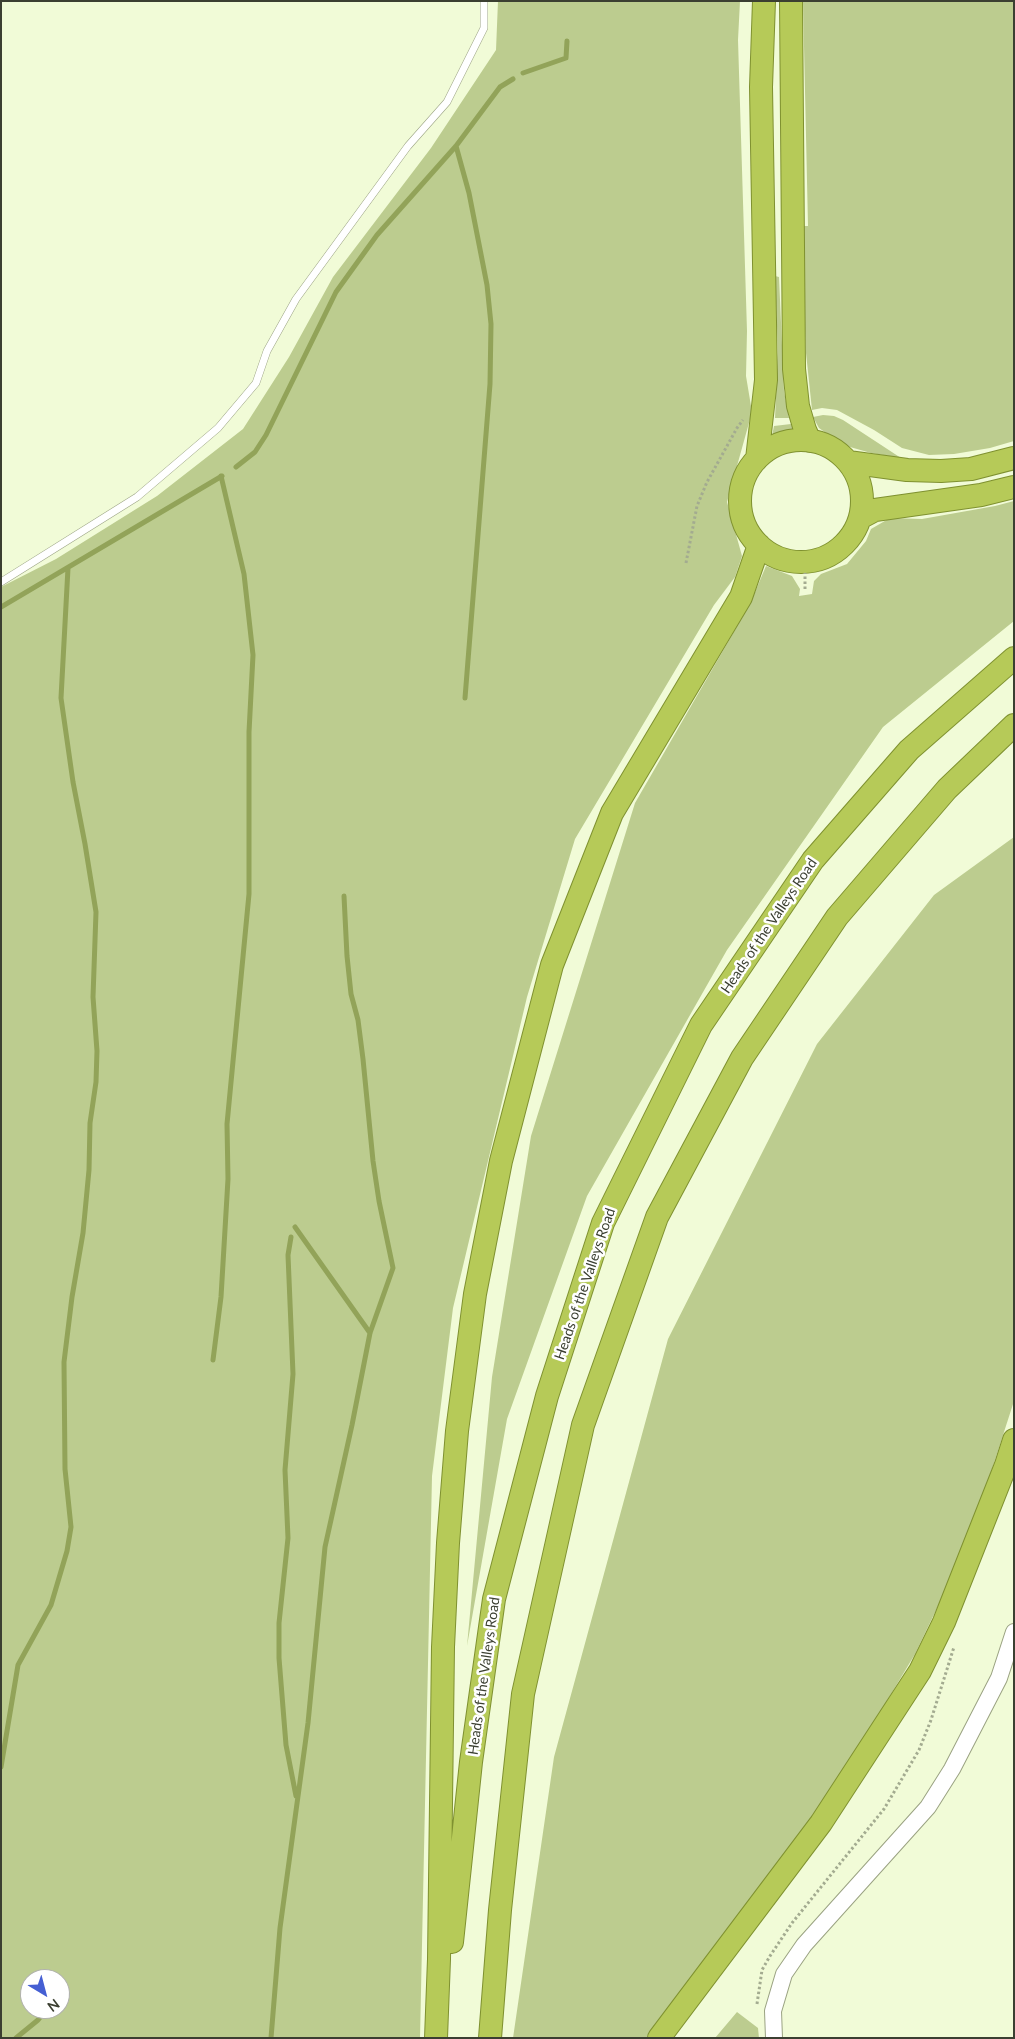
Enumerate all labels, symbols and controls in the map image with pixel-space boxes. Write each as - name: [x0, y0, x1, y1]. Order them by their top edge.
- street label: Heads of the Valleys Road: [717, 855, 821, 997]
- street label: Heads of the Valleys Road: [551, 1206, 619, 1362]
- street label: Heads of the Valleys Road: [465, 1596, 503, 1756]
- north arrow: [20, 1969, 70, 2019]
- text: N: [44, 1996, 63, 2016]

